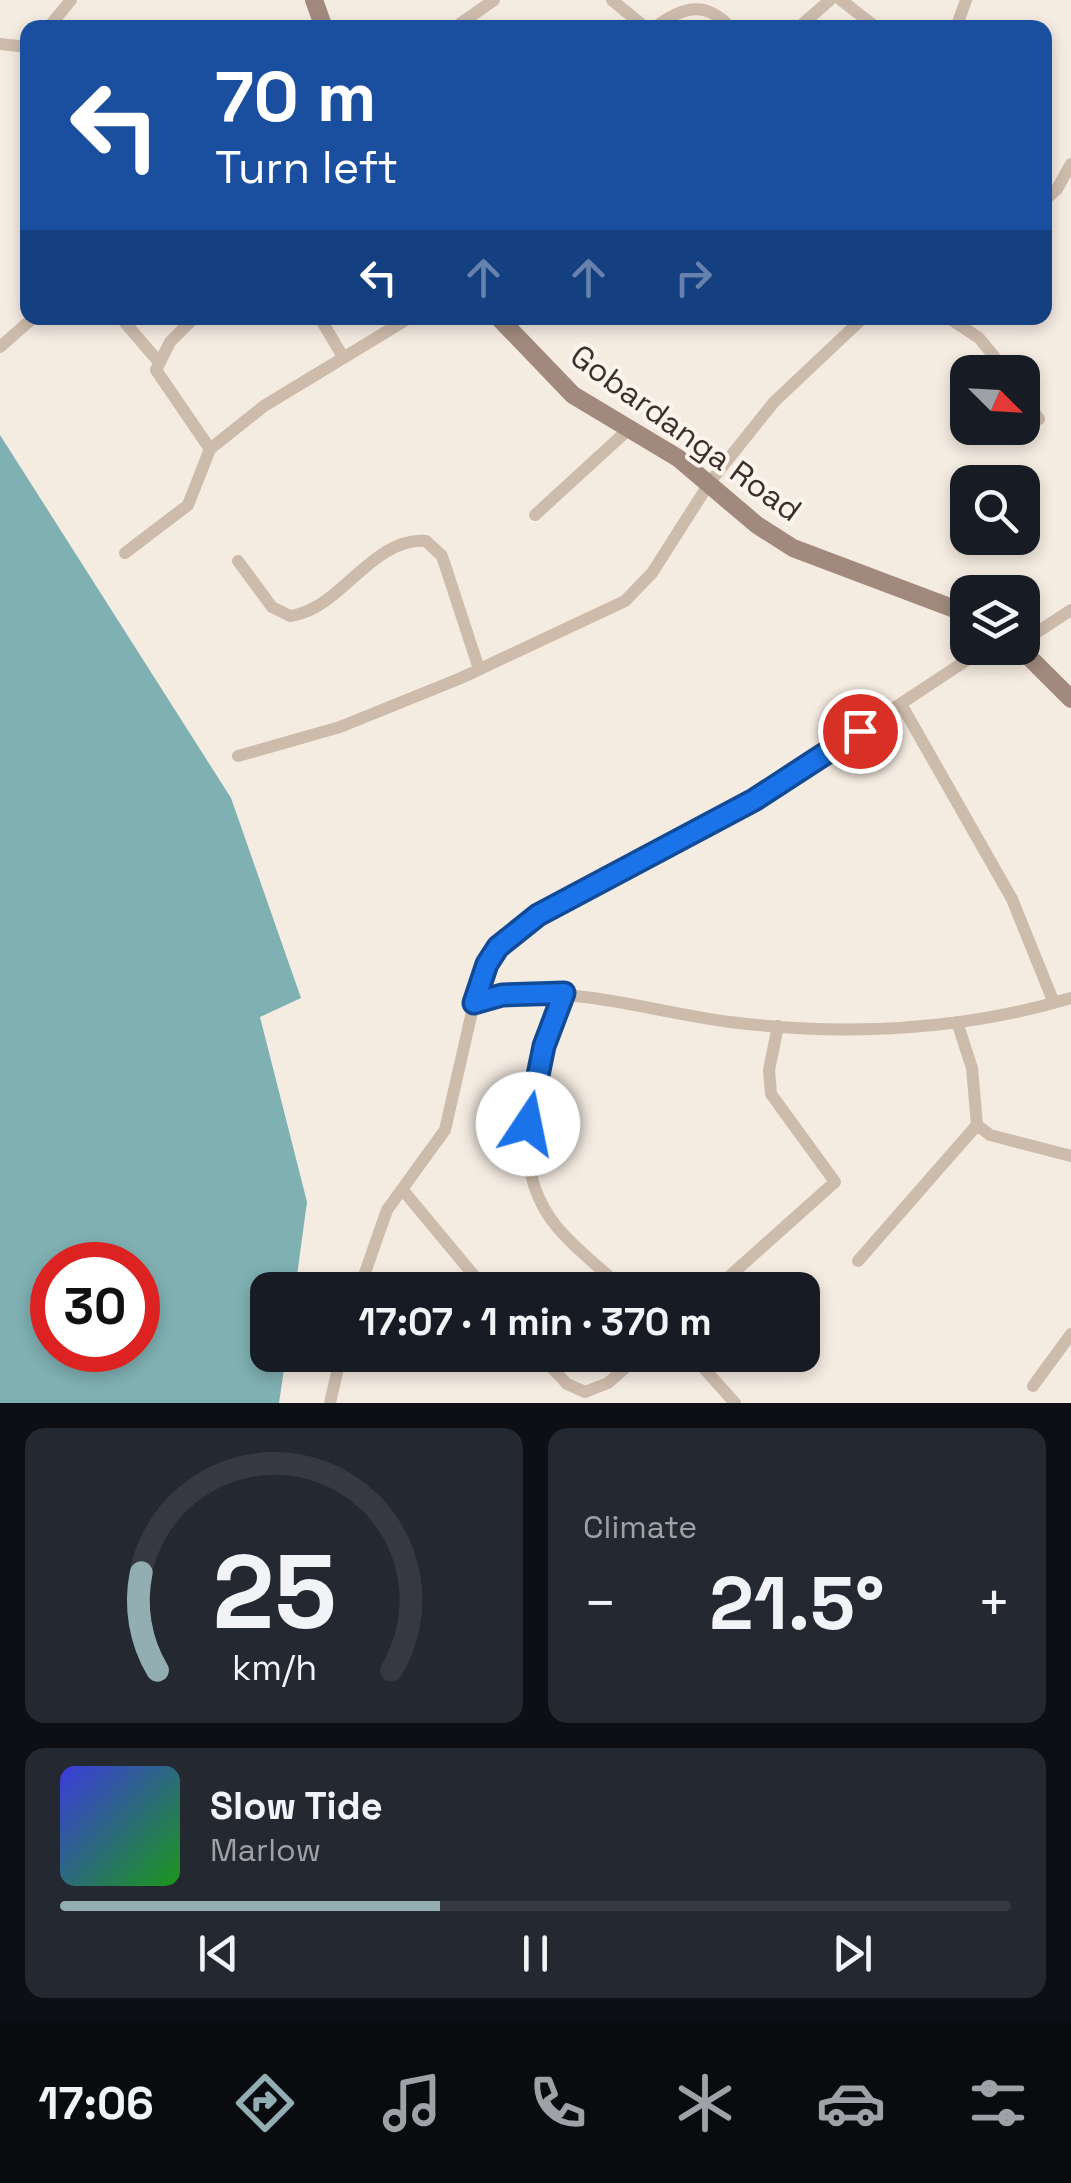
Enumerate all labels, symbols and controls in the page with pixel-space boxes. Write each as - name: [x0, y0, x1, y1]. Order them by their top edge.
- text: 70 m: [215, 52, 376, 141]
- icon: left: [50, 60, 180, 190]
- text: Turn left: [215, 139, 398, 196]
- icon: left: [351, 250, 406, 305]
- icon: ahead: [456, 250, 511, 305]
- icon: ahead: [561, 250, 616, 305]
- icon: right: [666, 250, 721, 305]
- street label: Gobardanga Road: [563, 336, 809, 530]
- north arrow: [950, 355, 1040, 445]
- map controls: [950, 355, 1040, 665]
- button: search: [950, 465, 1040, 555]
- button: layers: [950, 575, 1040, 665]
- pin: [818, 689, 903, 774]
- icon: arrive: [833, 704, 888, 759]
- position arrow: [476, 1072, 580, 1176]
- speed limit sign: 30: [30, 1242, 160, 1372]
- text: 17:07 · 1 min · 370 m: [358, 1298, 712, 1346]
- text: Climate: [583, 1507, 697, 1547]
- text: 25: [212, 1526, 336, 1658]
- text: 21.5°: [709, 1555, 885, 1651]
- text: −: [583, 1568, 617, 1638]
- text: +: [977, 1568, 1011, 1638]
- text: km/h: [231, 1645, 317, 1690]
- text: Slow Tide: [210, 1782, 383, 1830]
- text: Marlow: [210, 1830, 321, 1870]
- icon: previous: [191, 1926, 246, 1981]
- icon: pause: [508, 1926, 563, 1981]
- icon: next: [825, 1926, 880, 1981]
- icon: directions: [230, 2068, 300, 2138]
- icon: music: [377, 2068, 447, 2138]
- icon: phone: [523, 2068, 593, 2138]
- icon: climate: [670, 2068, 740, 2138]
- icon: car: [816, 2068, 886, 2138]
- icon: filters: [963, 2068, 1033, 2138]
- text: 17:06: [38, 2075, 154, 2132]

